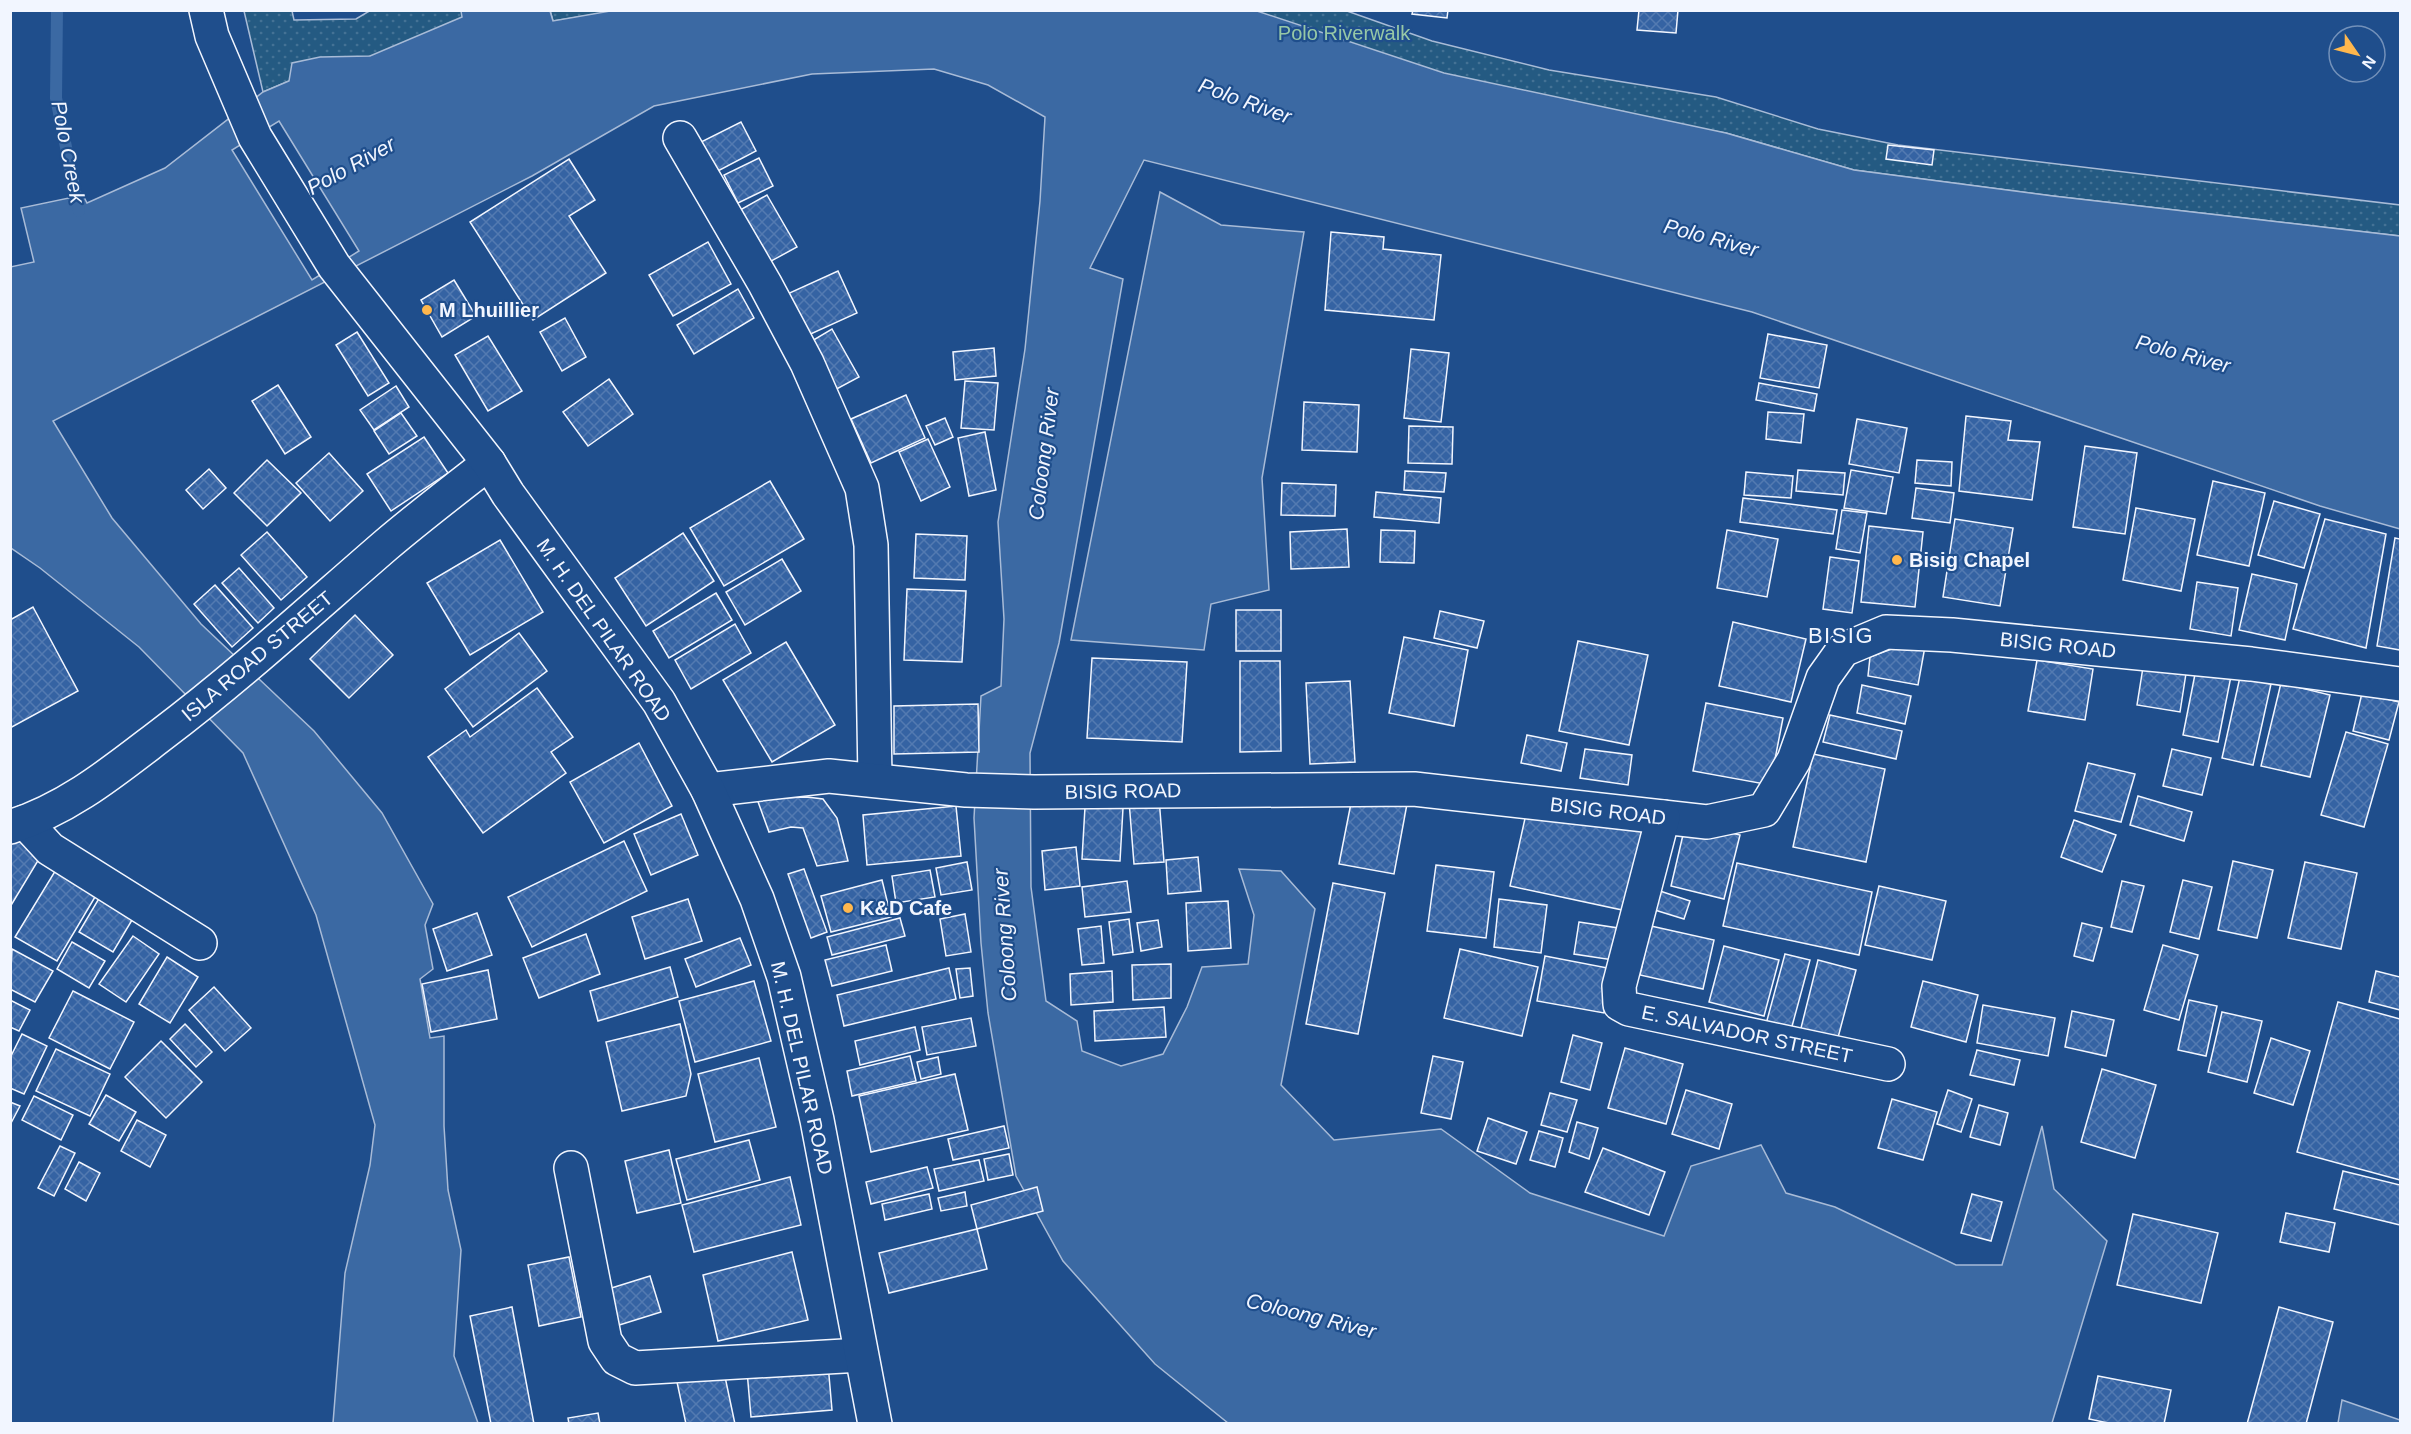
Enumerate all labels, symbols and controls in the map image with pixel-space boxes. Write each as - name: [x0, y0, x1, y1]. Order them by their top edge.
- park label: Polo Riverwalk: [1278, 22, 1411, 44]
- north arrow: [2327, 24, 2387, 84]
- text: N: [2359, 53, 2379, 72]
- water label: Polo River: [1196, 73, 1296, 128]
- water label: Polo Creek: [47, 99, 90, 207]
- water label: Polo River: [303, 132, 400, 199]
- water label: Polo River: [1661, 214, 1762, 261]
- place label: M Lhuillier: [439, 299, 539, 321]
- marker: M Lhuillier: [420, 303, 434, 317]
- water label: Polo River: [2133, 330, 2234, 377]
- water label: Coloong River: [1024, 386, 1063, 521]
- street label: M. H. DEL PILAR ROAD: [532, 534, 676, 726]
- place label: Bisig Chapel: [1909, 549, 2030, 571]
- marker: Bisig Chapel: [1890, 553, 1904, 567]
- street label: ISLA ROAD STREET: [177, 586, 337, 726]
- district label: BISIG: [1808, 623, 1874, 648]
- street label: BISIG ROAD: [1999, 628, 2117, 662]
- street label: BISIG ROAD: [1064, 779, 1182, 803]
- street label: BISIG ROAD: [1549, 793, 1667, 829]
- water label: Coloong River: [988, 867, 1021, 1002]
- place label: K&D Cafe: [860, 897, 952, 919]
- marker: K&D Cafe: [841, 901, 855, 915]
- street label: M. H. DEL PILAR ROAD: [767, 959, 837, 1177]
- street label: E. SALVADOR STREET: [1640, 1001, 1854, 1067]
- water label: Coloong River: [1244, 1288, 1379, 1343]

